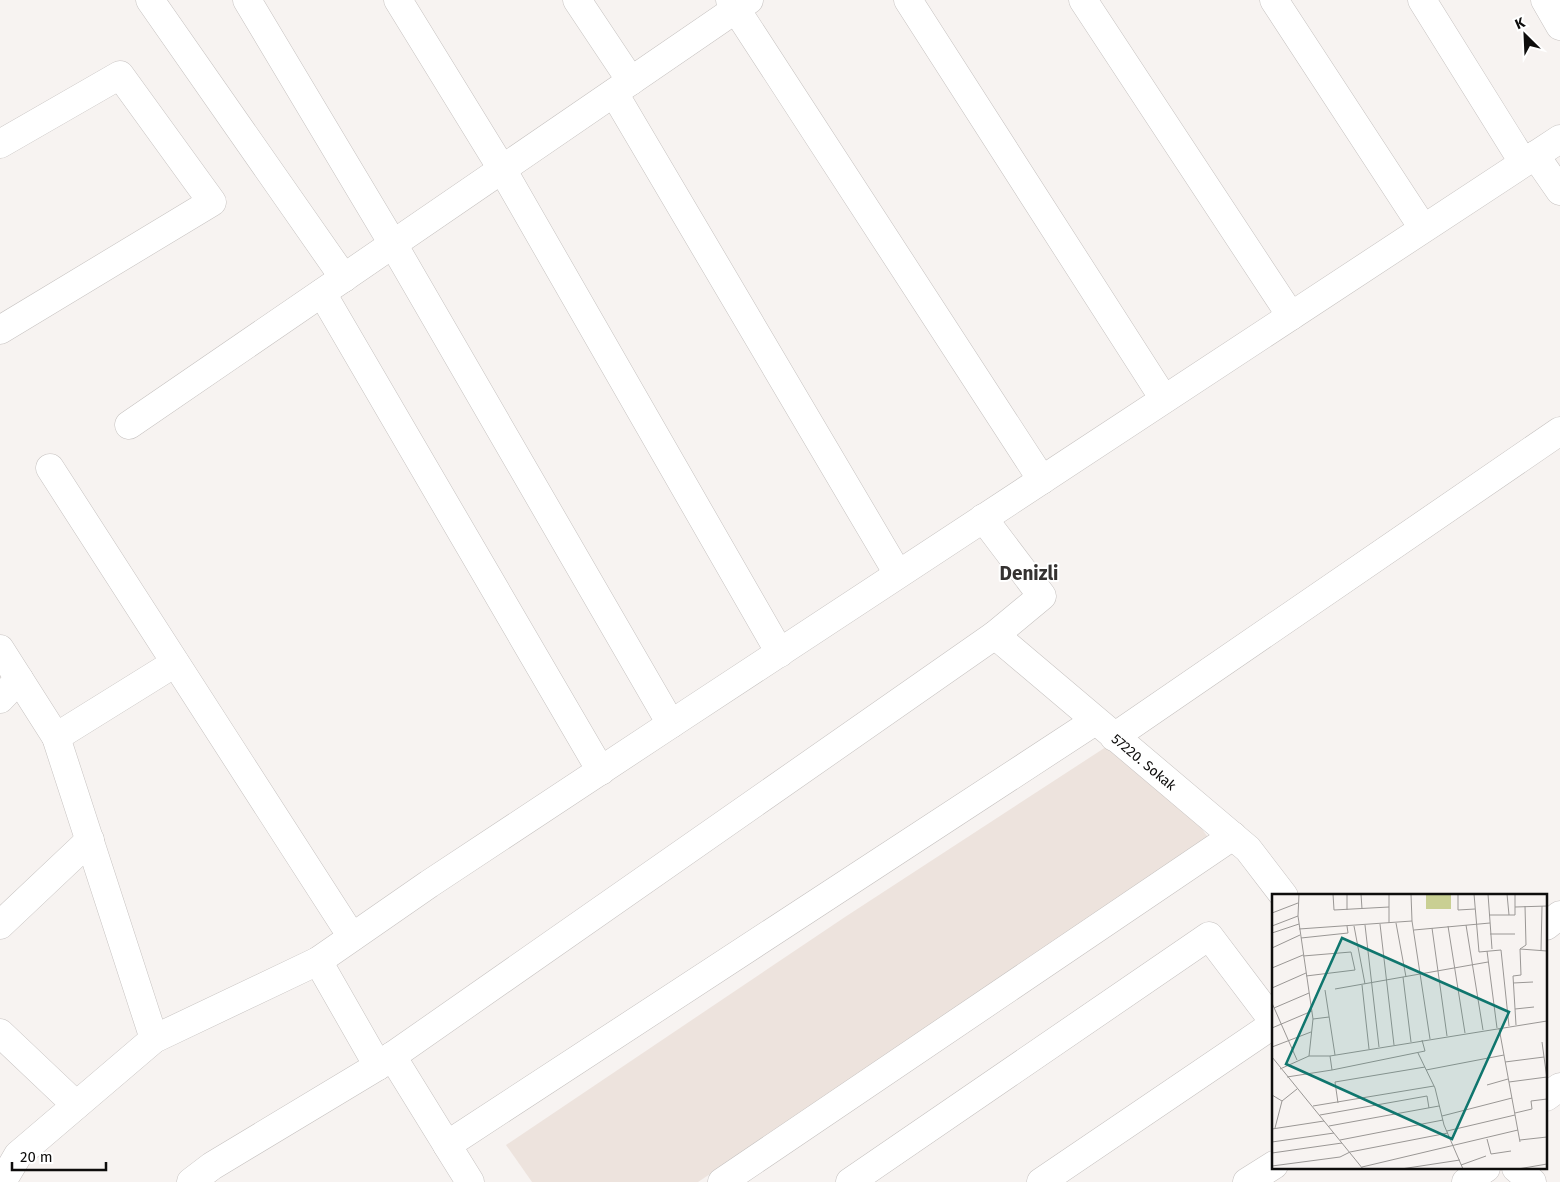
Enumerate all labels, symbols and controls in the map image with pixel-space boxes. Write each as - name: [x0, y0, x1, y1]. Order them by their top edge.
- north arrow: [1500, 10, 1550, 60]
- text: K: [1512, 14, 1528, 33]
- district label: Denizli: [1000, 562, 1058, 585]
- street label: 57220. Sokak: [1108, 730, 1180, 795]
- inset map: [1272, 894, 1548, 1170]
- scale bar: [12, 1140, 106, 1172]
- text: 20 m: [20, 1148, 53, 1166]

